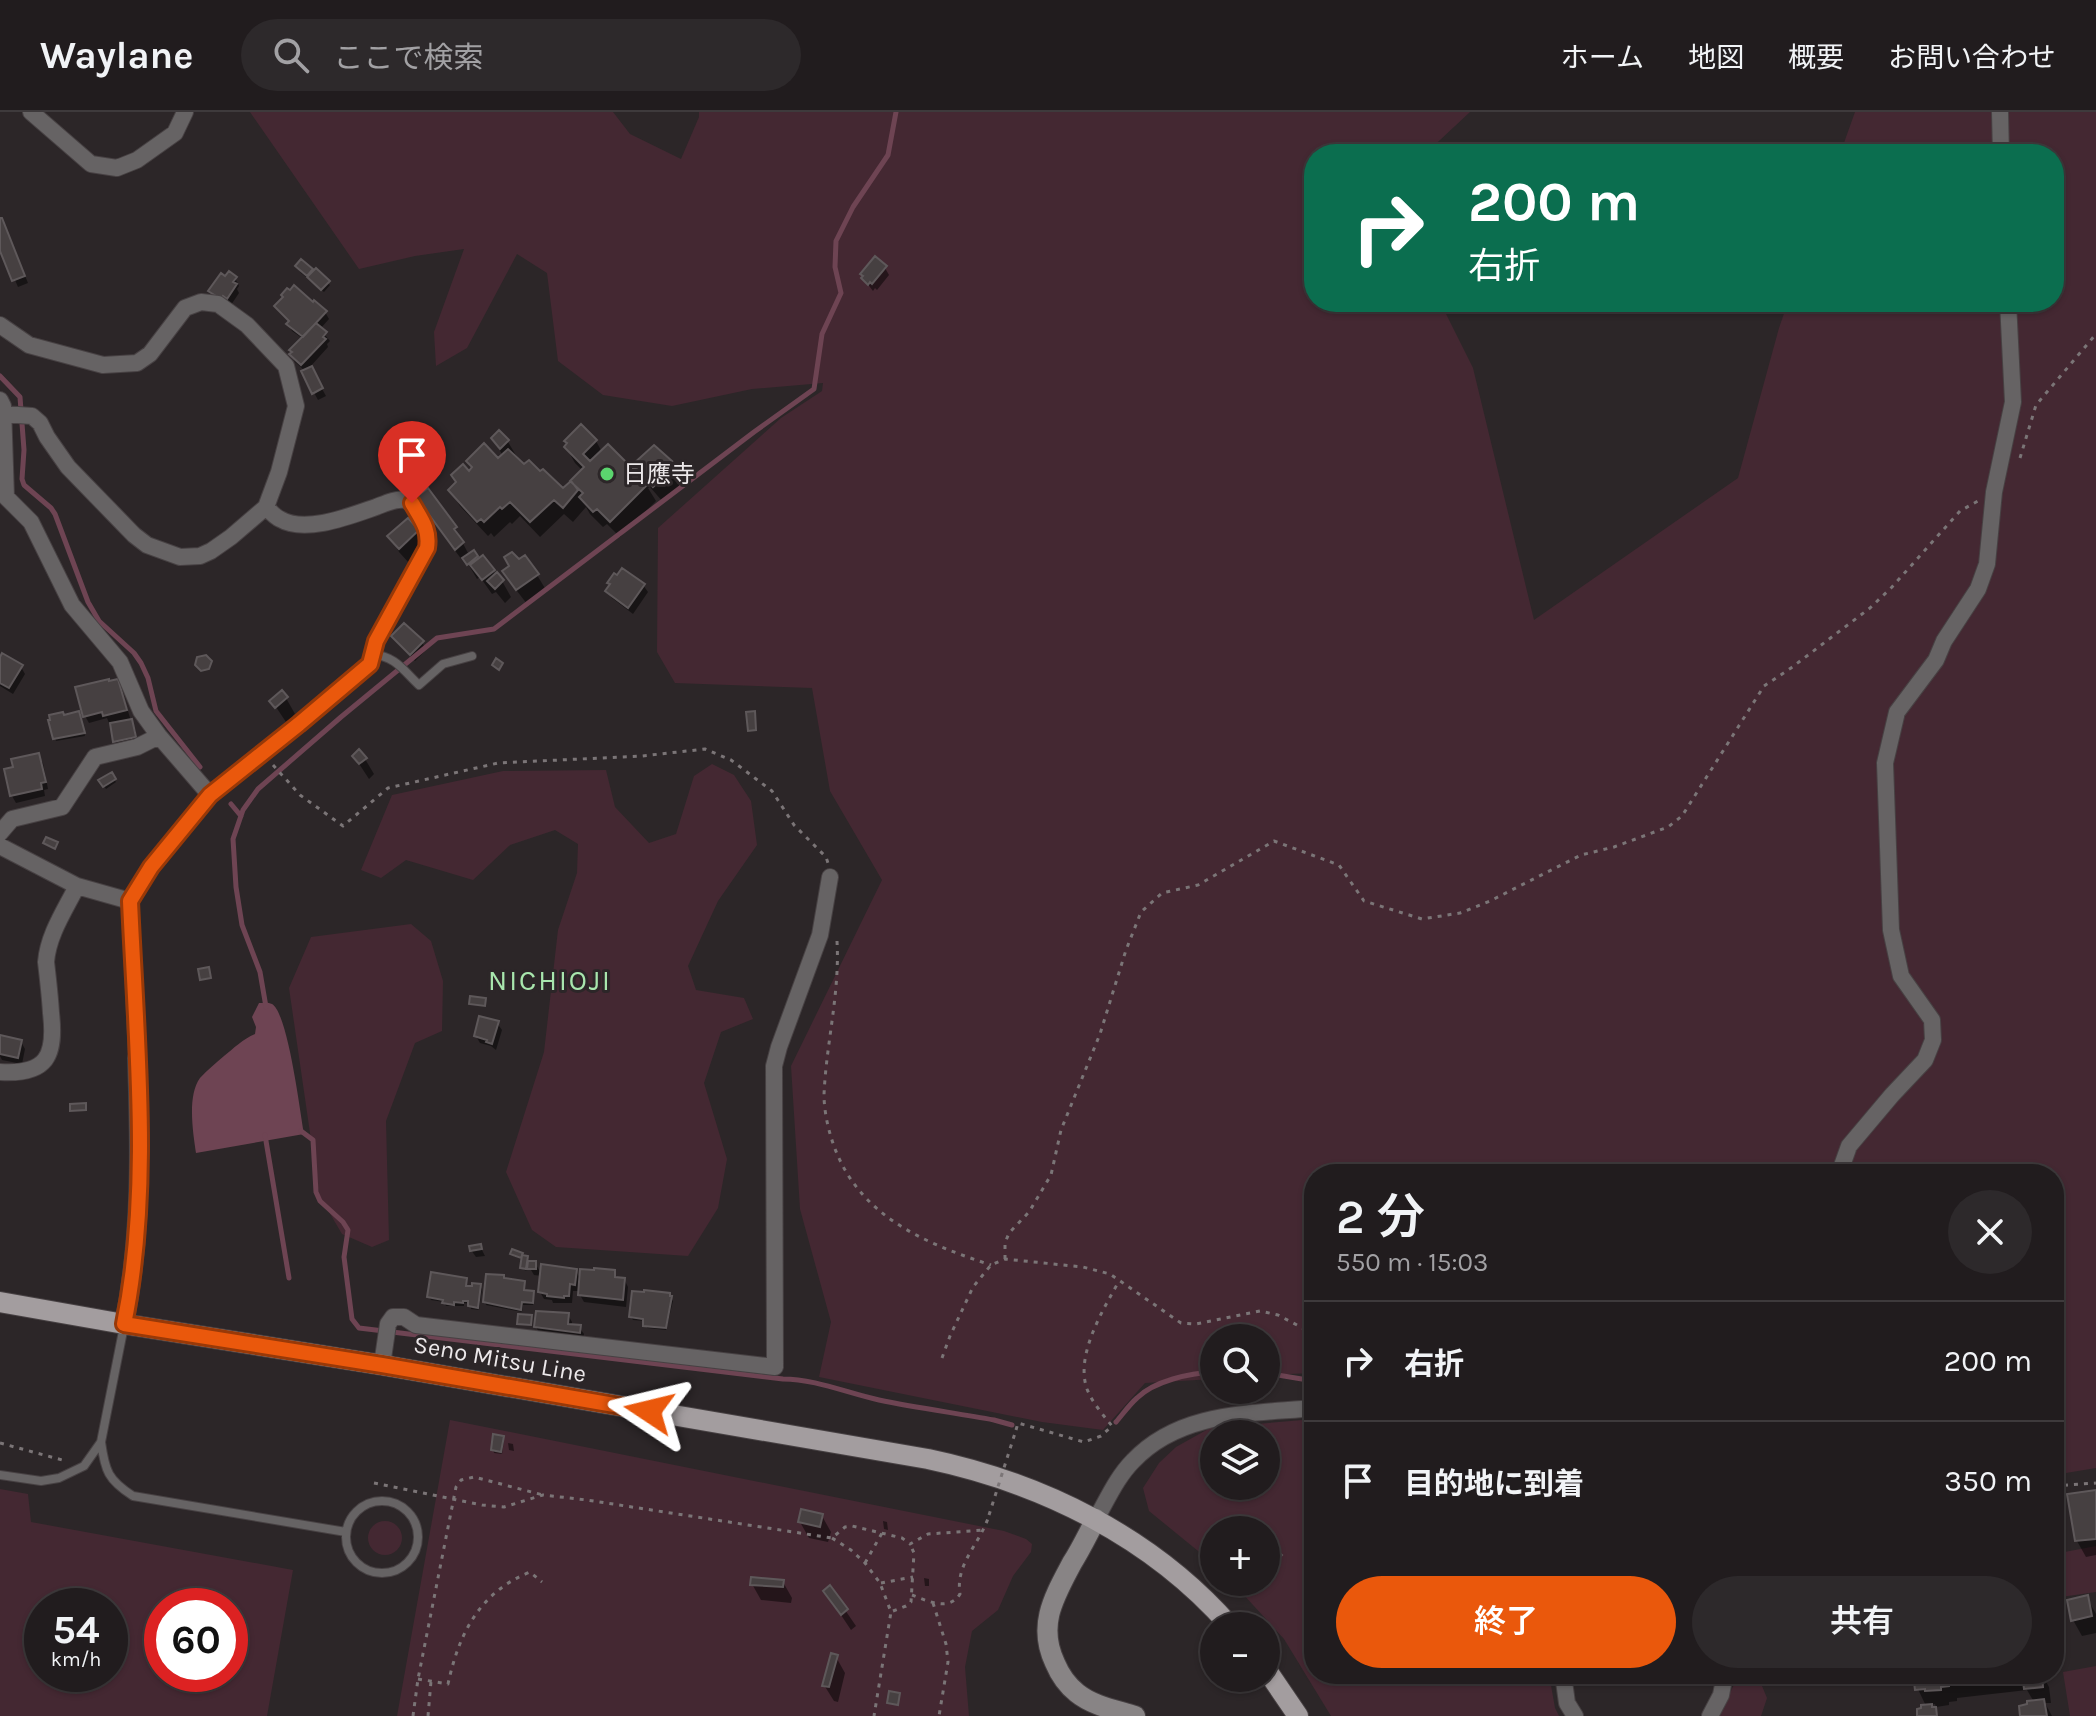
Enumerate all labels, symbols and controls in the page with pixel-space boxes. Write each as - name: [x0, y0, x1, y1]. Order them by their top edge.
- search box: [241, 19, 801, 91]
- text: Waylane: [40, 33, 193, 78]
- icon: search: [269, 33, 313, 77]
- text: ここで検索: [333, 40, 483, 76]
- text: ホーム: [1561, 41, 1644, 74]
- text: 地図: [1688, 41, 1744, 74]
- text: 概要: [1788, 41, 1844, 74]
- text: お問い合わせ: [1888, 41, 2056, 74]
- text: 200 m: [1468, 169, 1640, 234]
- icon: right: [1336, 176, 1440, 280]
- text: 右折: [1468, 245, 1540, 287]
- pin: [378, 421, 446, 503]
- icon: arrive: [390, 433, 434, 477]
- place label: 日應寺: [623, 460, 695, 488]
- marker: 日應寺: [598, 465, 616, 483]
- district label: NICHIOJI: [488, 964, 612, 997]
- text: 2 分: [1336, 1189, 1425, 1245]
- button: close: [1948, 1190, 2032, 1274]
- text: 550 m · 15:03: [1336, 1247, 1488, 1278]
- map controls: [1200, 1324, 1280, 1692]
- button: search: [1200, 1324, 1280, 1404]
- street label: Seno Mitsu Line: [412, 1330, 588, 1388]
- icon: right: [1336, 1339, 1380, 1383]
- text: 200 m: [1944, 1343, 2032, 1379]
- text: 右折: [1404, 1346, 1464, 1382]
- position arrow: [607, 1369, 691, 1453]
- button: layers: [1200, 1420, 1280, 1500]
- icon: arrive: [1336, 1459, 1380, 1503]
- text: 350 m: [1944, 1463, 2032, 1499]
- text: 目的地に到着: [1404, 1466, 1584, 1502]
- button: +: [1200, 1516, 1280, 1596]
- button: 終了: [1336, 1576, 1676, 1668]
- button: 共有: [1692, 1576, 2032, 1668]
- speed limit sign: 60: [144, 1588, 248, 1692]
- text: 54: [52, 1606, 100, 1653]
- button: −: [1200, 1612, 1280, 1692]
- text: km/h: [51, 1648, 101, 1671]

